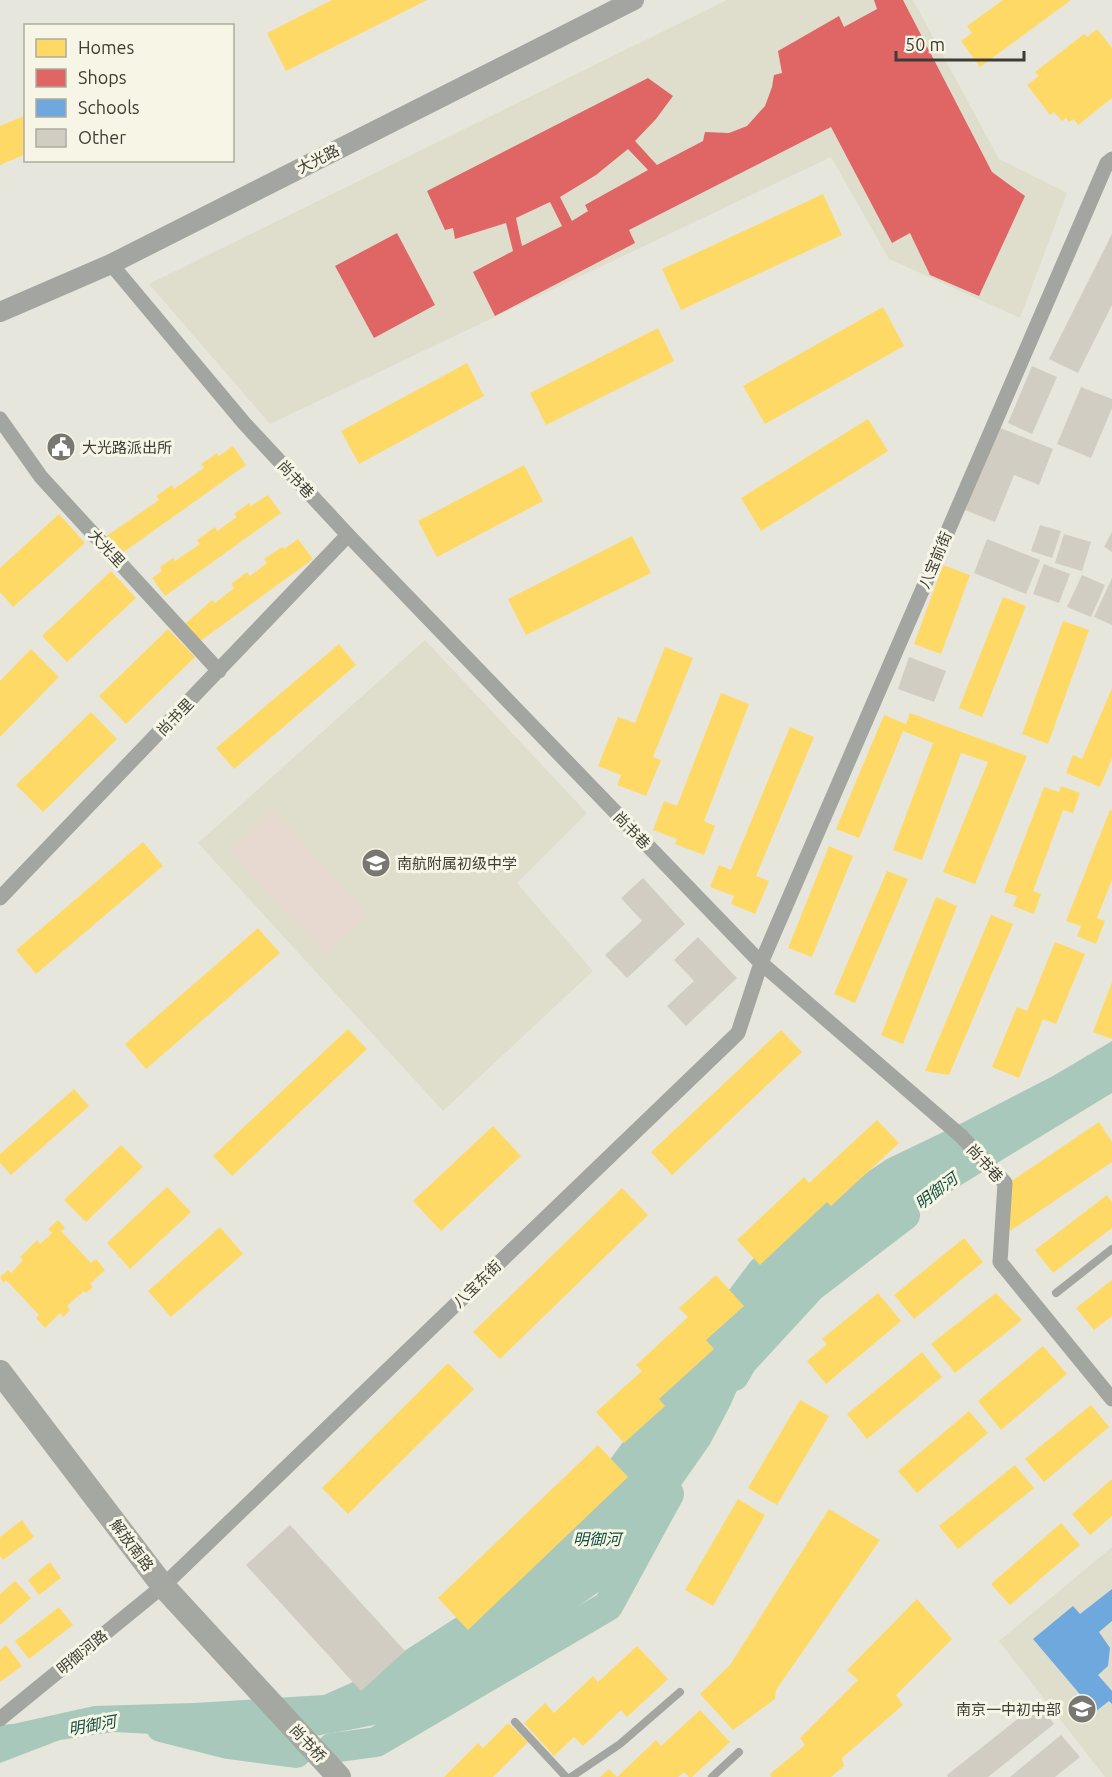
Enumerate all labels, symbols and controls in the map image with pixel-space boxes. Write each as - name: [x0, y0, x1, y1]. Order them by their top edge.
- legend: [24, 24, 234, 162]
- scale bar: [896, 24, 1024, 62]
- text: 50 m: [905, 34, 945, 54]
- text: Homes: [78, 37, 135, 57]
- text: Shops: [78, 67, 127, 87]
- text: Schools: [78, 97, 140, 117]
- text: Other: [78, 127, 126, 147]
- street label: 大光路: [294, 141, 342, 177]
- public building icon: 大光路派出所: [45, 431, 77, 463]
- place label: 大光路派出所: [82, 439, 172, 456]
- street label: 尚书巷: [274, 457, 318, 501]
- street label: 大光里: [85, 526, 129, 570]
- street label: 八宝前街: [915, 529, 955, 591]
- street label: 尚书里: [153, 695, 197, 739]
- street label: 尚书巷: [610, 808, 654, 852]
- school or university icon: 南航附属初级中学: [360, 847, 392, 879]
- place label: 南航附属初级中学: [397, 855, 517, 872]
- street label: 尚书巷: [964, 1141, 1006, 1185]
- water label: 明御河: [911, 1168, 963, 1213]
- street label: 八宝东街: [450, 1257, 504, 1311]
- street label: 解放南路: [107, 1516, 157, 1574]
- water label: 明御河: [573, 1530, 624, 1548]
- street label: 明御河路: [53, 1627, 111, 1677]
- school or university icon: 南京一中初中部: [1066, 1693, 1098, 1725]
- place label: 南京一中初中部: [956, 1701, 1061, 1718]
- water label: 明御河: [67, 1711, 120, 1738]
- street label: 尚书桥: [286, 1721, 330, 1765]

